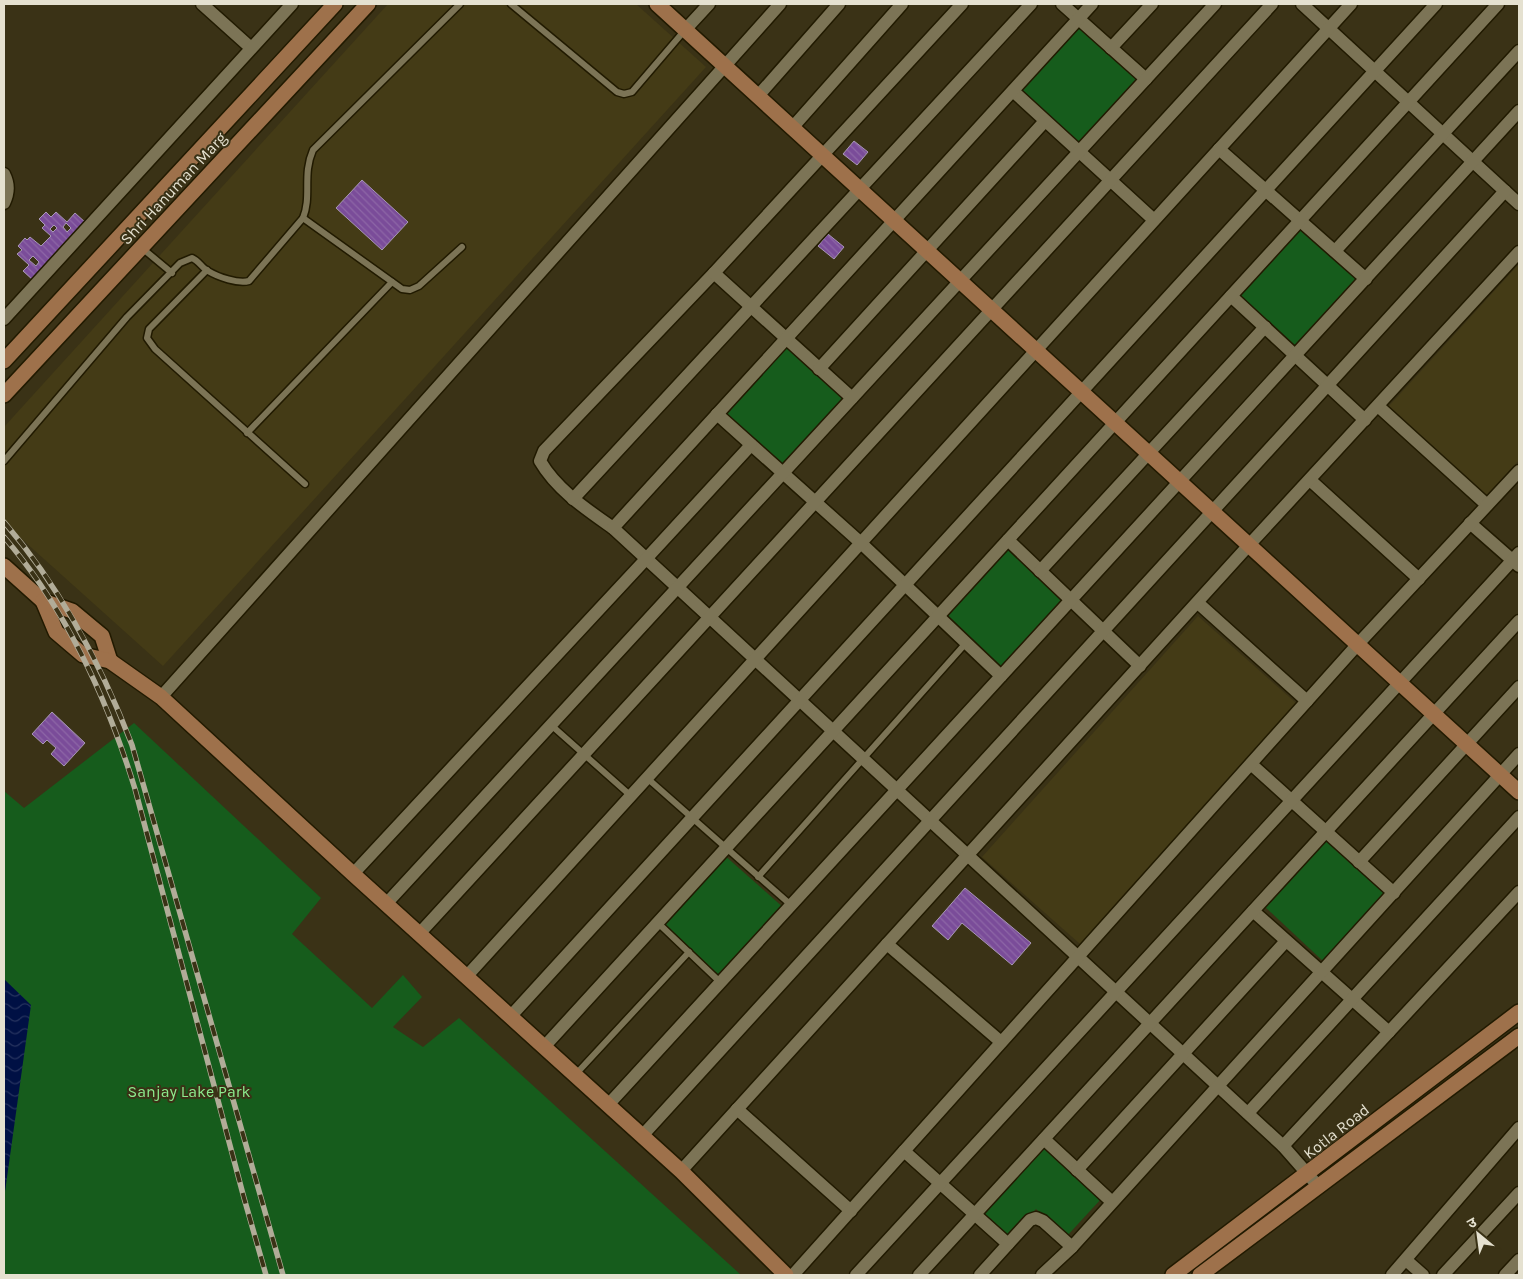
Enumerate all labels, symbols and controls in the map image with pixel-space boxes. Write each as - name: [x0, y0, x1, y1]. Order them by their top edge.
- street label: Shri Hanuman Marg: [116, 128, 230, 248]
- park label: Sanjay Lake Park: [128, 1082, 251, 1101]
- street label: Kotla Road: [1300, 1100, 1373, 1163]
- north arrow: [1453, 1209, 1503, 1259]
- text: उ: [1464, 1213, 1480, 1232]

